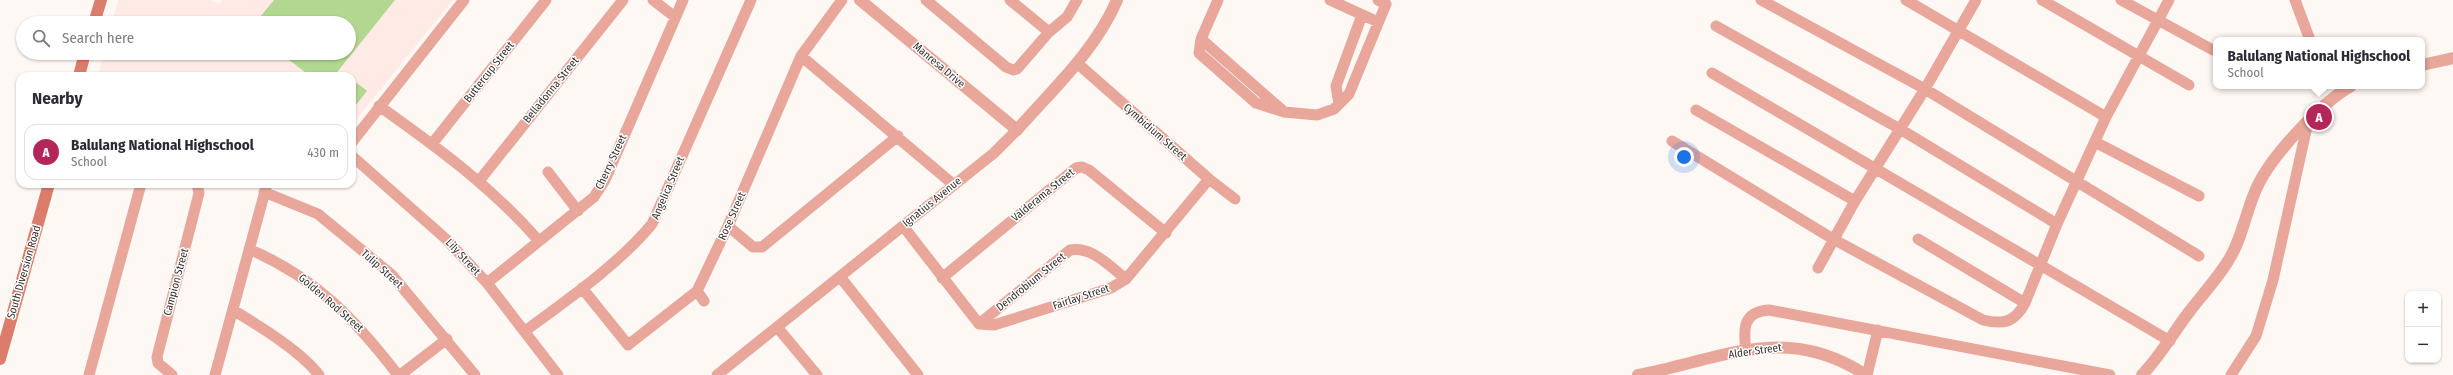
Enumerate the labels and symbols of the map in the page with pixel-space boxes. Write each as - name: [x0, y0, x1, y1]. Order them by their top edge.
- street label: Buttercup Street: [461, 39, 517, 105]
- street label: Manresa Drive: [910, 39, 968, 91]
- street label: Belladonna Street: [520, 54, 582, 126]
- street label: Cymbidium Street: [1121, 101, 1190, 163]
- pin: A: [2306, 102, 2332, 132]
- street label: Cherry Street: [593, 132, 630, 191]
- your location: [1674, 147, 1694, 167]
- street label: Angelica Street: [649, 154, 687, 222]
- street label: Valderama Street: [1009, 165, 1077, 224]
- street label: Ignatius Avenue: [900, 174, 964, 230]
- street label: Rose Street: [716, 190, 749, 242]
- street label: South Diversion Road: [4, 224, 44, 320]
- street label: Lily Street: [443, 236, 483, 278]
- street label: Campion Street: [161, 247, 191, 317]
- street label: Tulip Street: [358, 247, 406, 291]
- street label: Dendrobium Street: [994, 250, 1069, 314]
- street label: Golden Rod Street: [296, 271, 366, 335]
- street label: Fairlay Street: [1051, 282, 1111, 312]
- street label: Alder Street: [1728, 341, 1783, 361]

